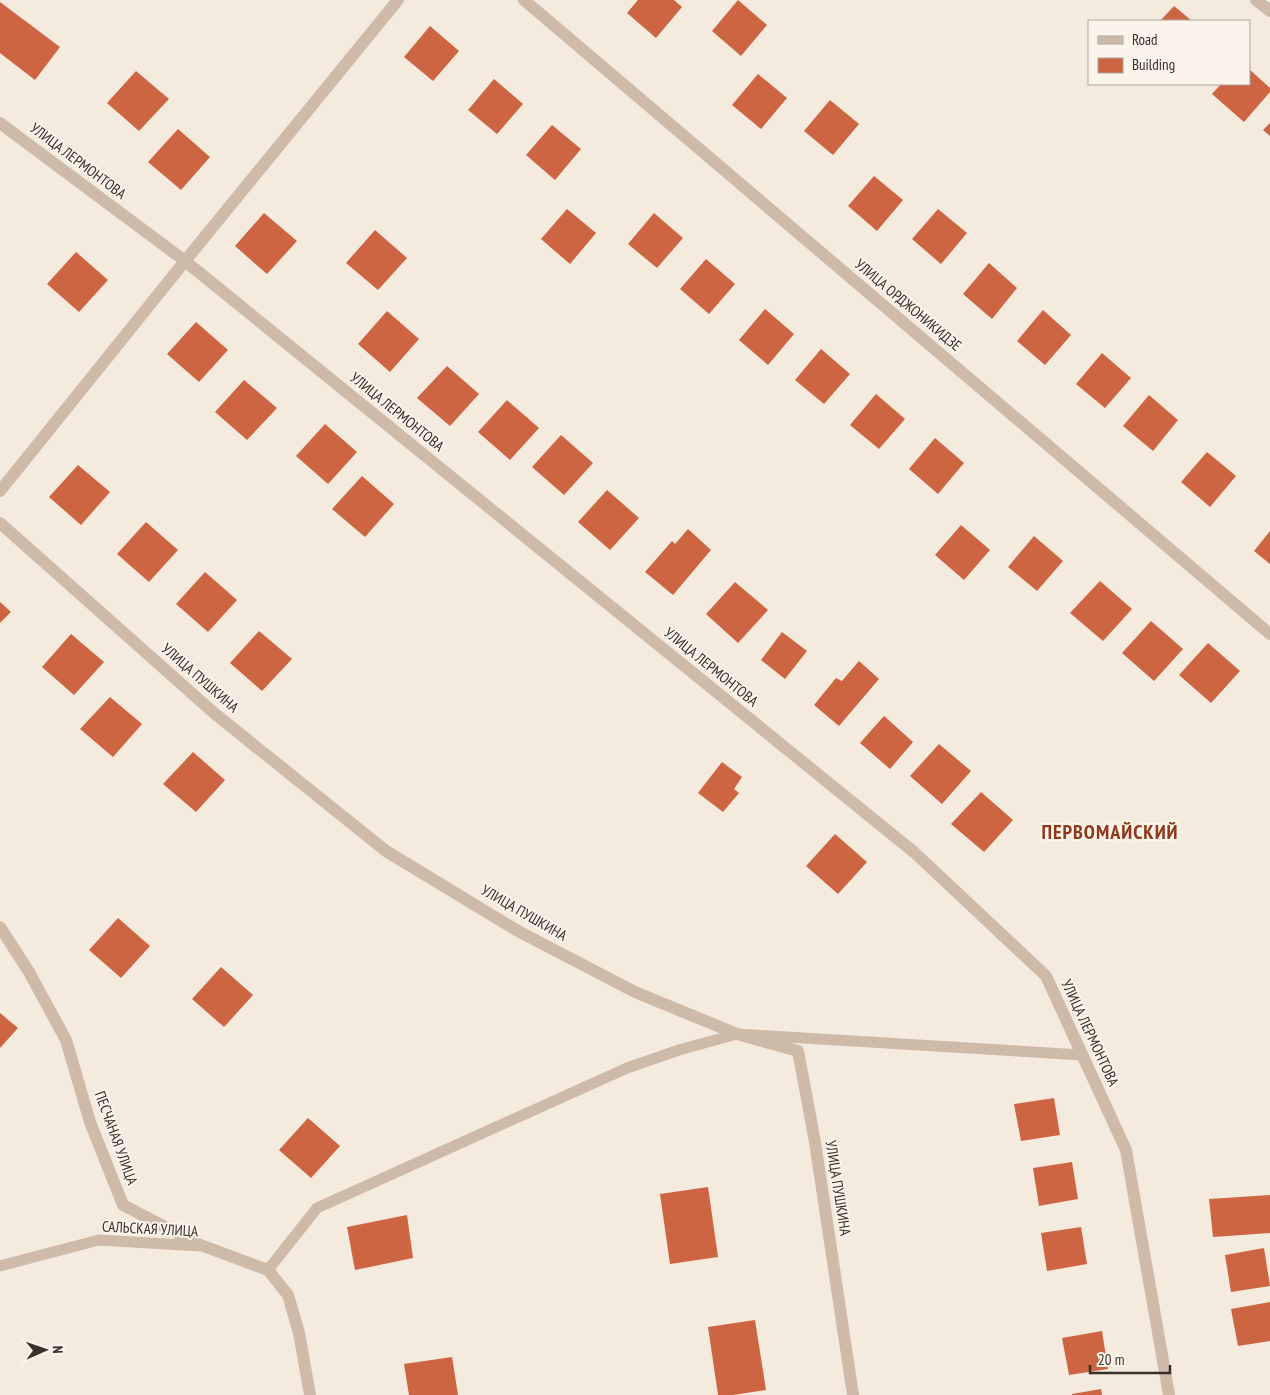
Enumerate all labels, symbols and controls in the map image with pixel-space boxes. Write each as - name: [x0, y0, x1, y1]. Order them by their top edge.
- legend: [1088, 20, 1250, 85]
- text: Road: [1132, 30, 1158, 49]
- text: Building: [1132, 55, 1175, 74]
- street label: УЛИЦА ЛЕРМОНТОВА: [26, 118, 131, 203]
- street label: УЛИЦА ОРДЖОНИКИДЗЕ: [851, 254, 966, 355]
- street label: УЛИЦА ЛЕРМОНТОВА: [346, 368, 449, 456]
- street label: УЛИЦА ЛЕРМОНТОВА: [660, 623, 763, 711]
- street label: УЛИЦА ПУШКИНА: [158, 639, 244, 717]
- district label: ПЕРВОМАЙСКИЙ: [1041, 819, 1179, 845]
- street label: УЛИЦА ПУШКИНА: [478, 880, 571, 945]
- street label: УЛИЦА ЛЕРМОНТОВА: [1057, 976, 1124, 1090]
- street label: ПЕСЧАНАЯ УЛИЦА: [91, 1088, 142, 1188]
- street label: УЛИЦА ПУШКИНА: [822, 1139, 856, 1238]
- street label: САЛЬСКАЯ УЛИЦА: [101, 1216, 200, 1241]
- north arrow: [20, 1325, 70, 1375]
- scale bar: [1090, 1342, 1170, 1374]
- text: N: [49, 1345, 67, 1354]
- text: 20 m: [1098, 1350, 1124, 1369]

